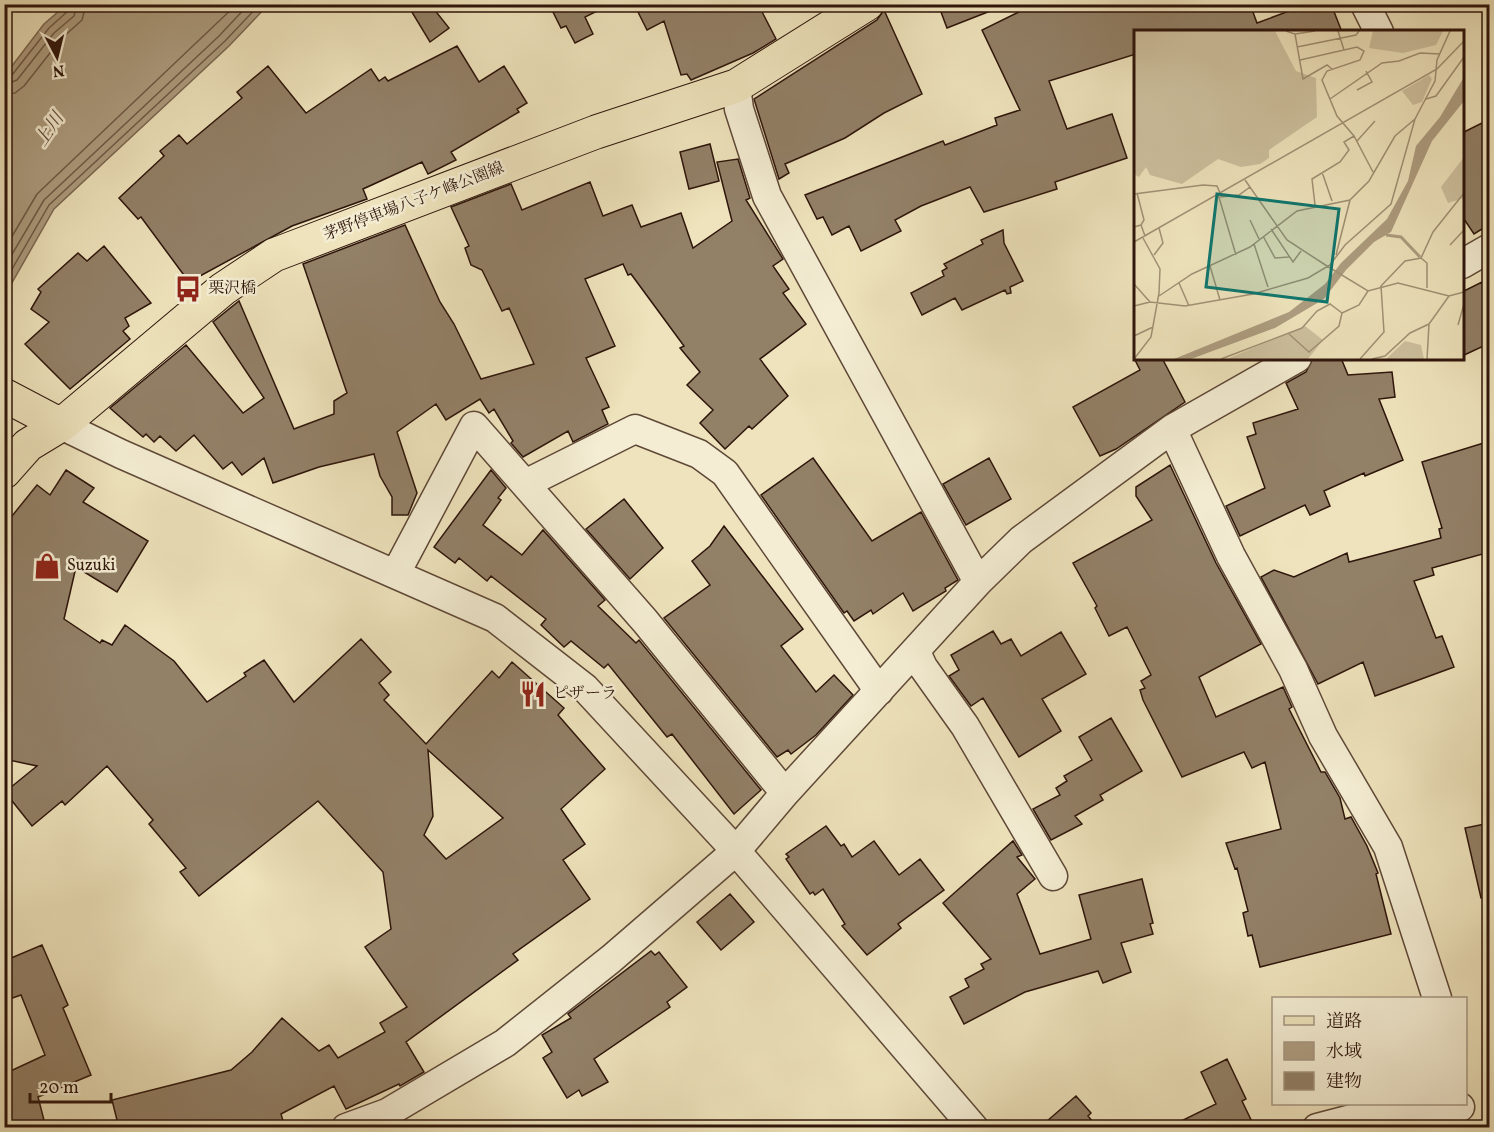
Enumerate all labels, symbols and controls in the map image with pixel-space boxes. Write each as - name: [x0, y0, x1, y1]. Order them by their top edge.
- north arrow: [27, 27, 87, 87]
- inset map: [1134, 30, 1464, 360]
- text: N: [51, 58, 66, 82]
- water label: 上川: [30, 106, 72, 152]
- street label: 茅野停車場八子ケ峰公園線: [320, 157, 508, 247]
- bus stop icon: 栗沢橋: [173, 274, 203, 304]
- place label: 栗沢橋: [208, 278, 256, 300]
- shop icon: Suzuki: [32, 551, 62, 581]
- place label: Suzuki: [67, 555, 116, 577]
- restaurant icon: ピザーラ: [518, 679, 548, 709]
- place label: ピザーラ: [553, 683, 617, 705]
- legend: [1272, 997, 1467, 1105]
- text: 道路: [1326, 1010, 1362, 1035]
- text: 水域: [1326, 1040, 1362, 1065]
- scale bar: [30, 1066, 111, 1104]
- text: 建物: [1326, 1070, 1362, 1095]
- text: 20 m: [39, 1076, 79, 1101]

